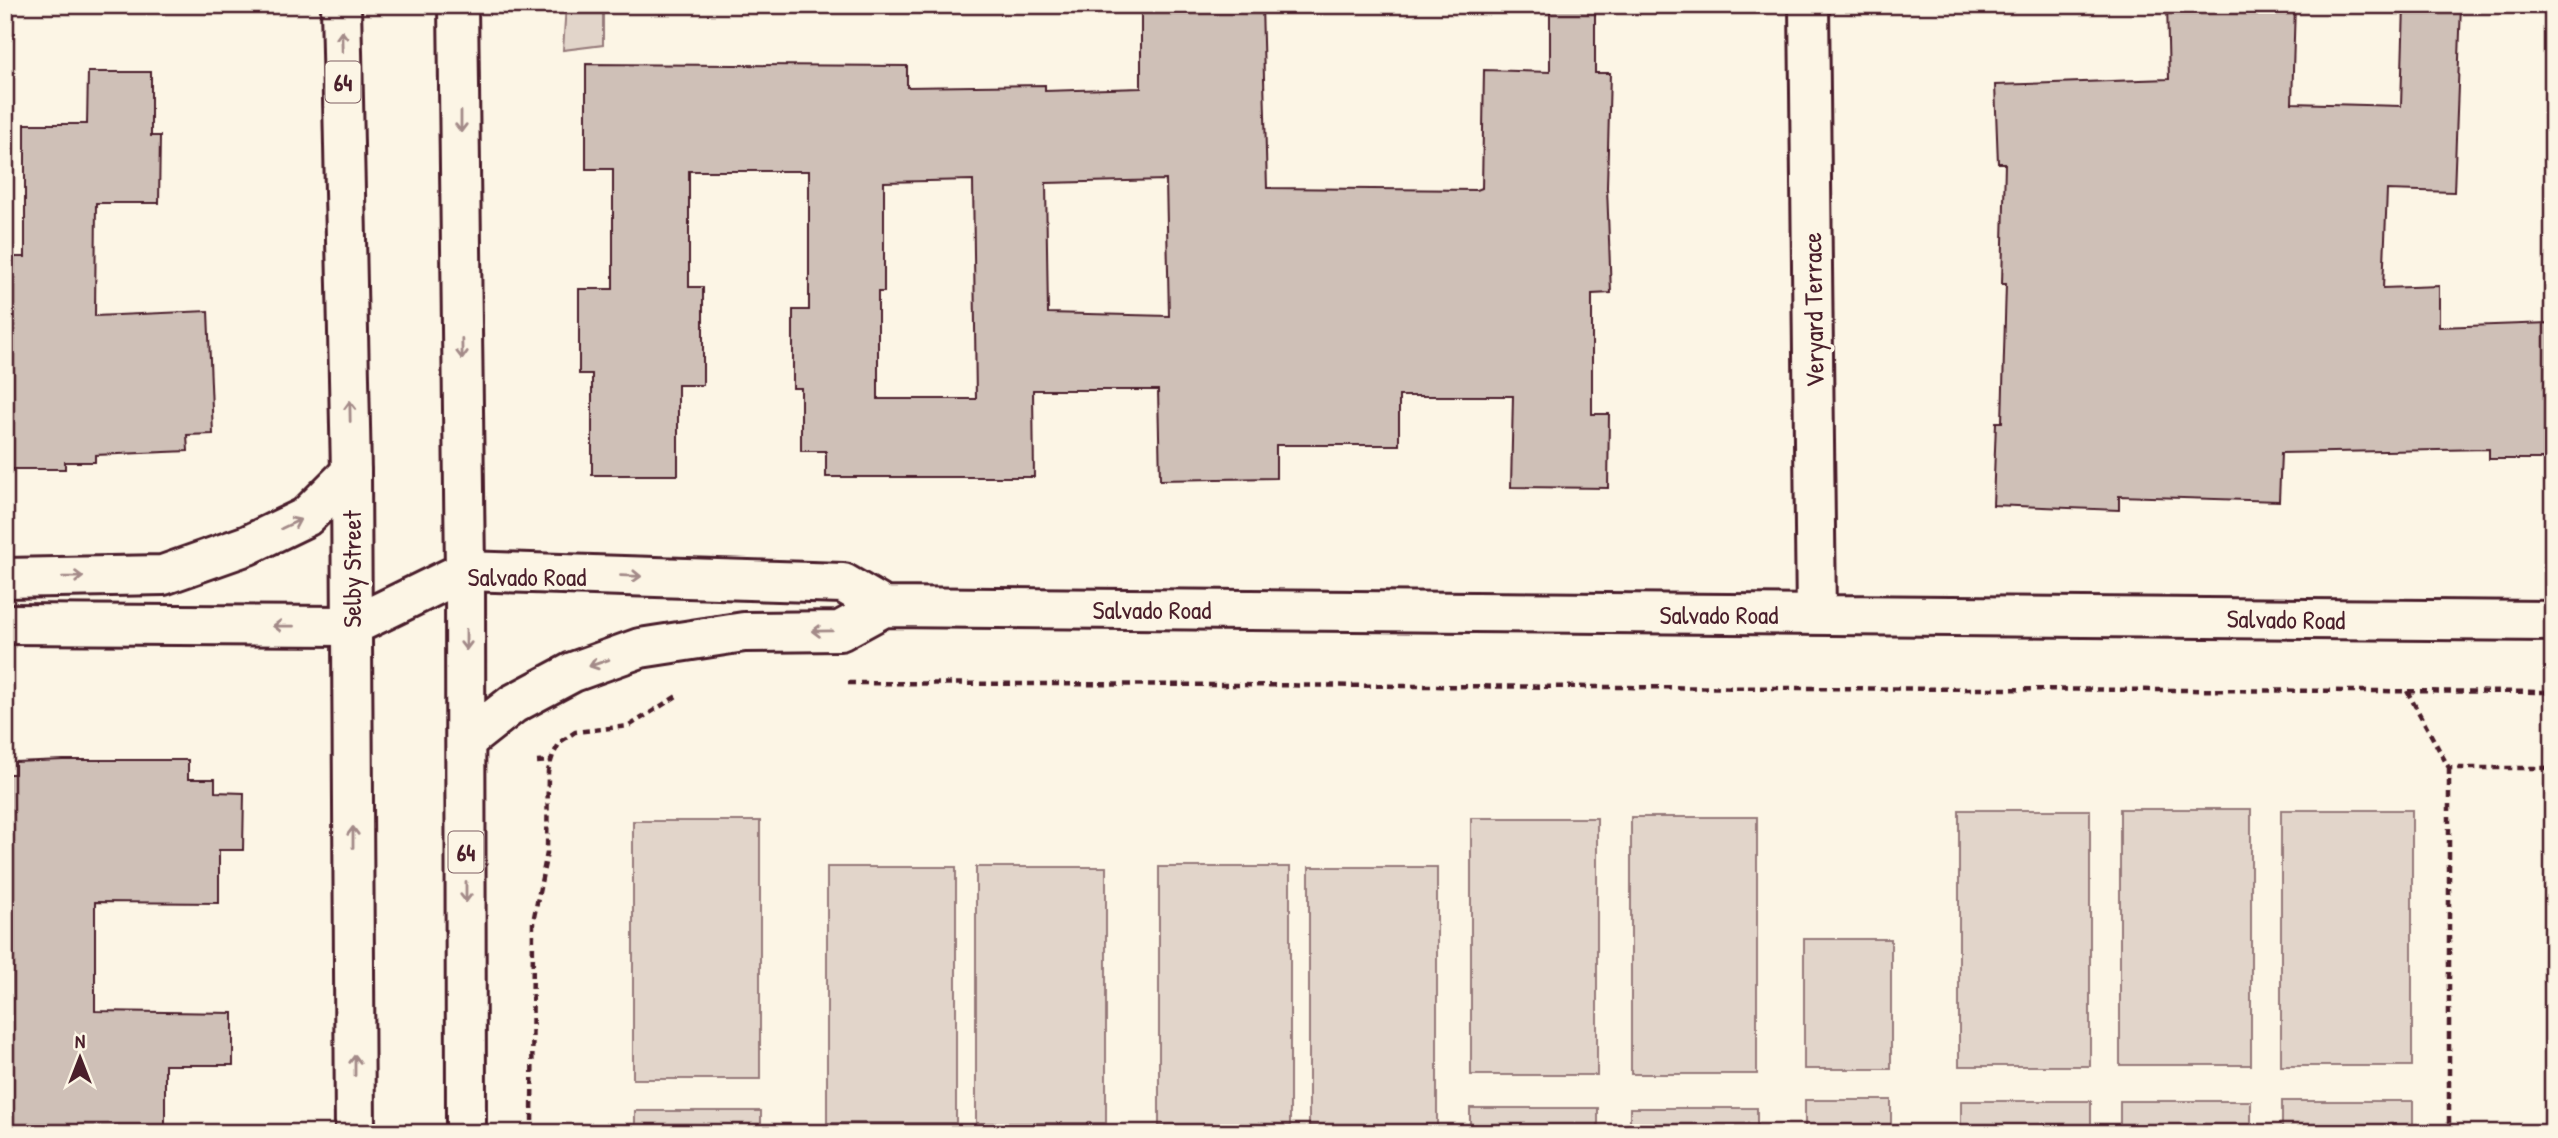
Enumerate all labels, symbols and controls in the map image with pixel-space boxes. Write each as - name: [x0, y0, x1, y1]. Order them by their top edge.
- one-way arrow: [335, 30, 349, 53]
- road number: 64: [326, 61, 360, 102]
- one-way arrow: [454, 110, 468, 133]
- street label: Veryard Terrace: [1794, 232, 1832, 388]
- one-way arrow: [455, 337, 469, 360]
- one-way arrow: [343, 400, 356, 423]
- street label: Selby Street: [334, 509, 369, 628]
- one-way arrow: [280, 517, 301, 531]
- street label: Salvado Road: [468, 559, 586, 594]
- one-way arrow: [62, 570, 85, 584]
- one-way arrow: [620, 570, 643, 583]
- street label: Salvado Road: [1093, 592, 1211, 627]
- street label: Salvado Road: [1660, 597, 1778, 632]
- street label: Salvado Road: [2226, 600, 2346, 638]
- one-way arrow: [272, 619, 295, 632]
- one-way arrow: [811, 624, 834, 638]
- one-way arrow: [459, 628, 473, 651]
- one-way arrow: [588, 658, 610, 670]
- one-way arrow: [346, 826, 360, 849]
- road number: 64: [448, 832, 484, 872]
- one-way arrow: [459, 880, 473, 903]
- north arrow: [46, 1023, 116, 1092]
- text: N: [75, 1028, 85, 1054]
- one-way arrow: [348, 1053, 362, 1076]

